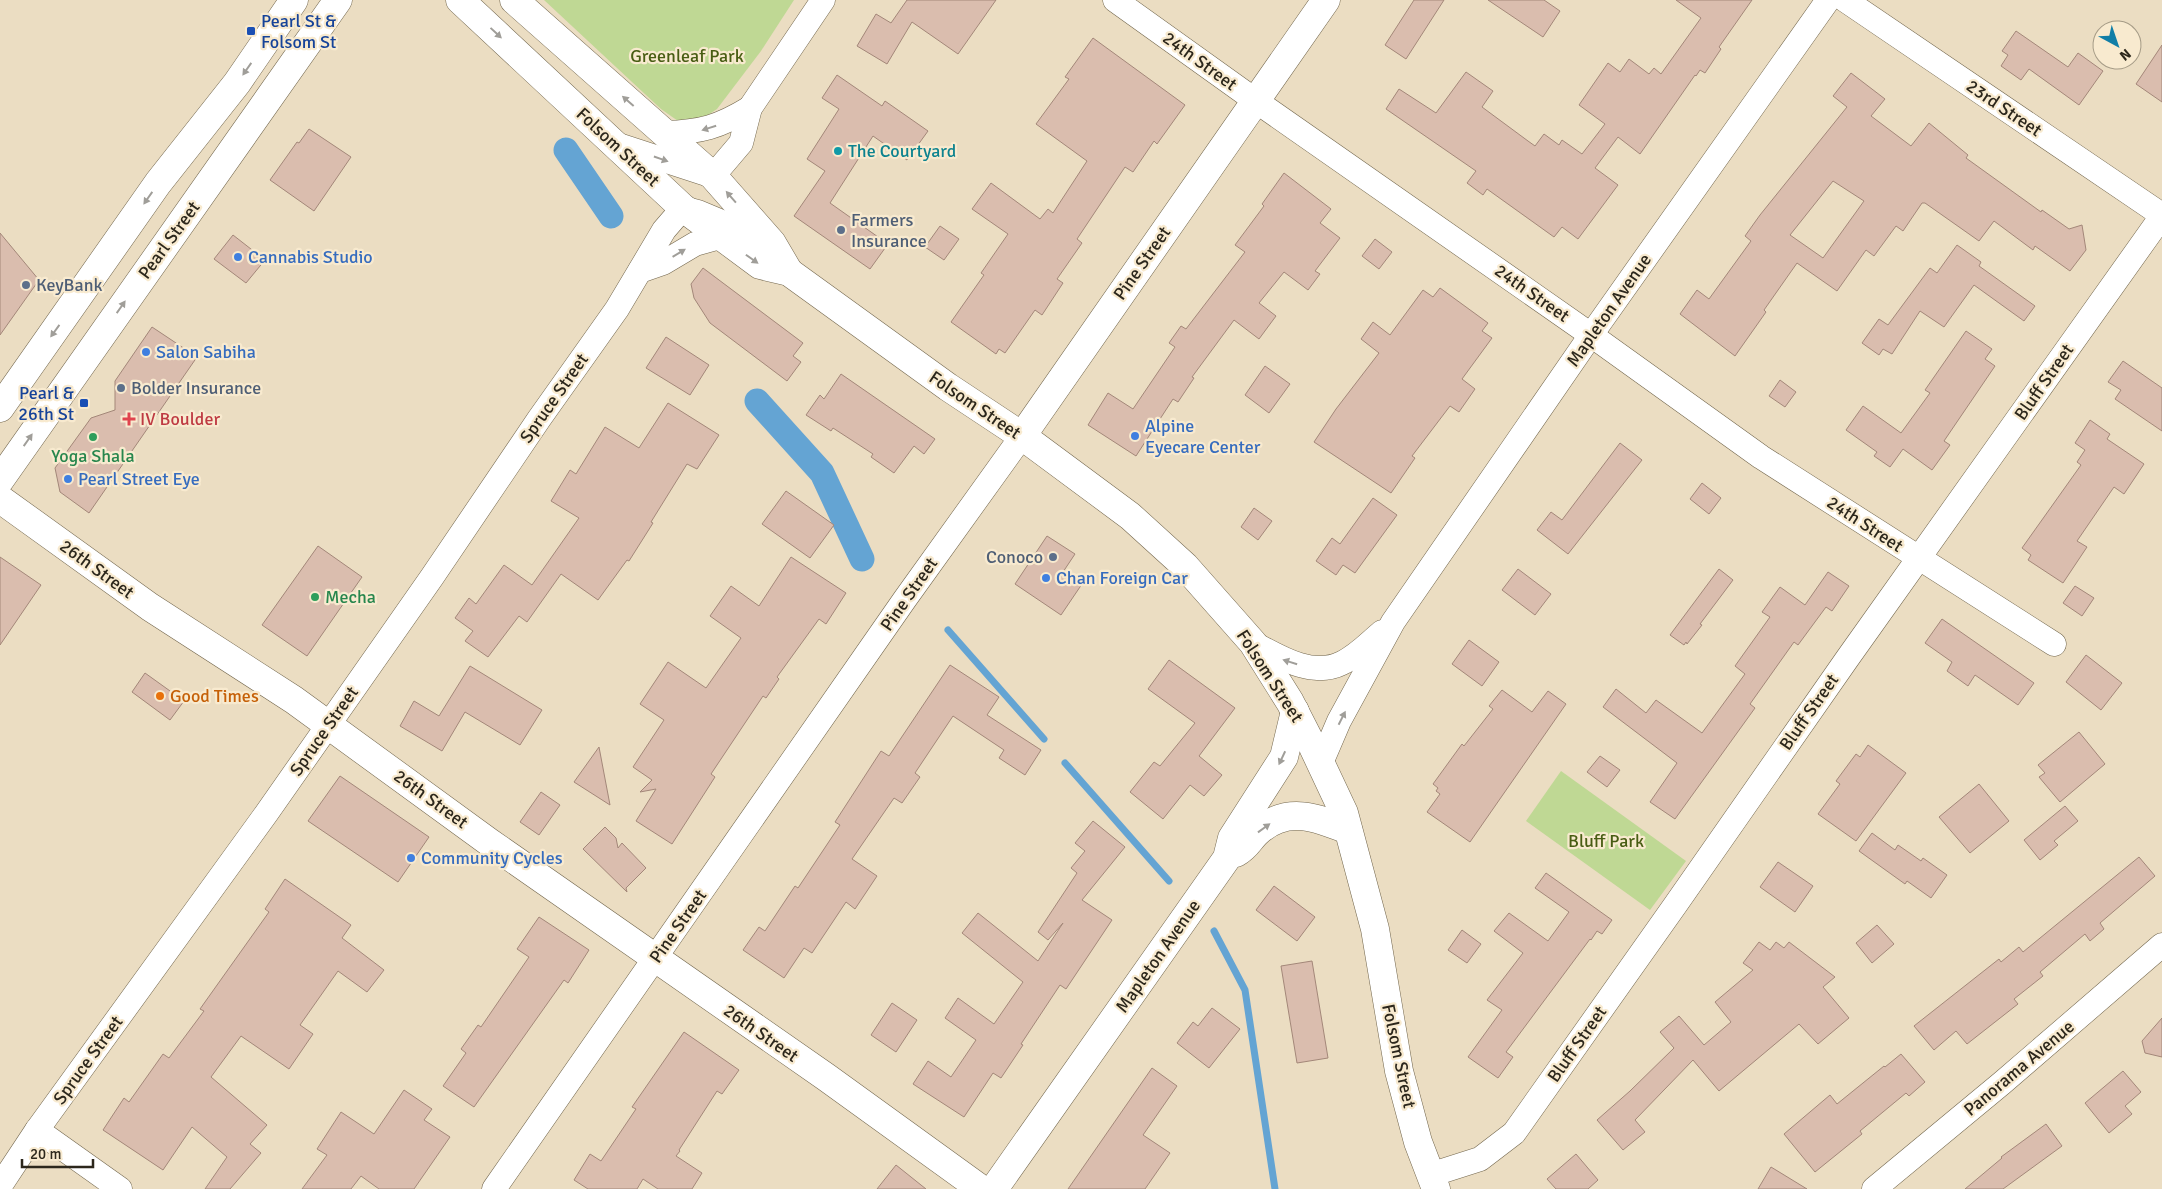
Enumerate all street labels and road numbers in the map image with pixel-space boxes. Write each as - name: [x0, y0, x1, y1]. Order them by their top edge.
- street label: 24th Street: [1159, 27, 1241, 95]
- street label: 23rd Street: [1962, 75, 2046, 141]
- street label: Folsom Street: [572, 103, 664, 191]
- street label: Pearl Street: [133, 197, 205, 283]
- street label: Pine Street: [1109, 222, 1175, 304]
- street label: Mapleton Avenue: [1562, 249, 1656, 371]
- street label: 24th Street: [1490, 259, 1574, 327]
- street label: Bluff Street: [2010, 340, 2078, 424]
- street label: Spruce Street: [515, 349, 593, 447]
- street label: Folsom Street: [925, 366, 1025, 444]
- street label: 24th Street: [1823, 491, 1907, 557]
- street label: 26th Street: [56, 535, 138, 603]
- street label: Pine Street: [876, 553, 942, 635]
- street label: Folsom Street: [1232, 626, 1308, 726]
- street label: Bluff Street: [1775, 670, 1843, 754]
- street label: Spruce Street: [285, 682, 363, 780]
- street label: 26th Street: [390, 765, 472, 833]
- street label: Pine Street: [645, 885, 711, 967]
- street label: Mapleton Avenue: [1111, 895, 1205, 1017]
- street label: 26th Street: [719, 999, 803, 1067]
- street label: Folsom Street: [1377, 1002, 1421, 1110]
- street label: Bluff Street: [1543, 1002, 1611, 1086]
- street label: Spruce Street: [48, 1011, 128, 1109]
- street label: Panorama Avenue: [1959, 1015, 2079, 1121]

